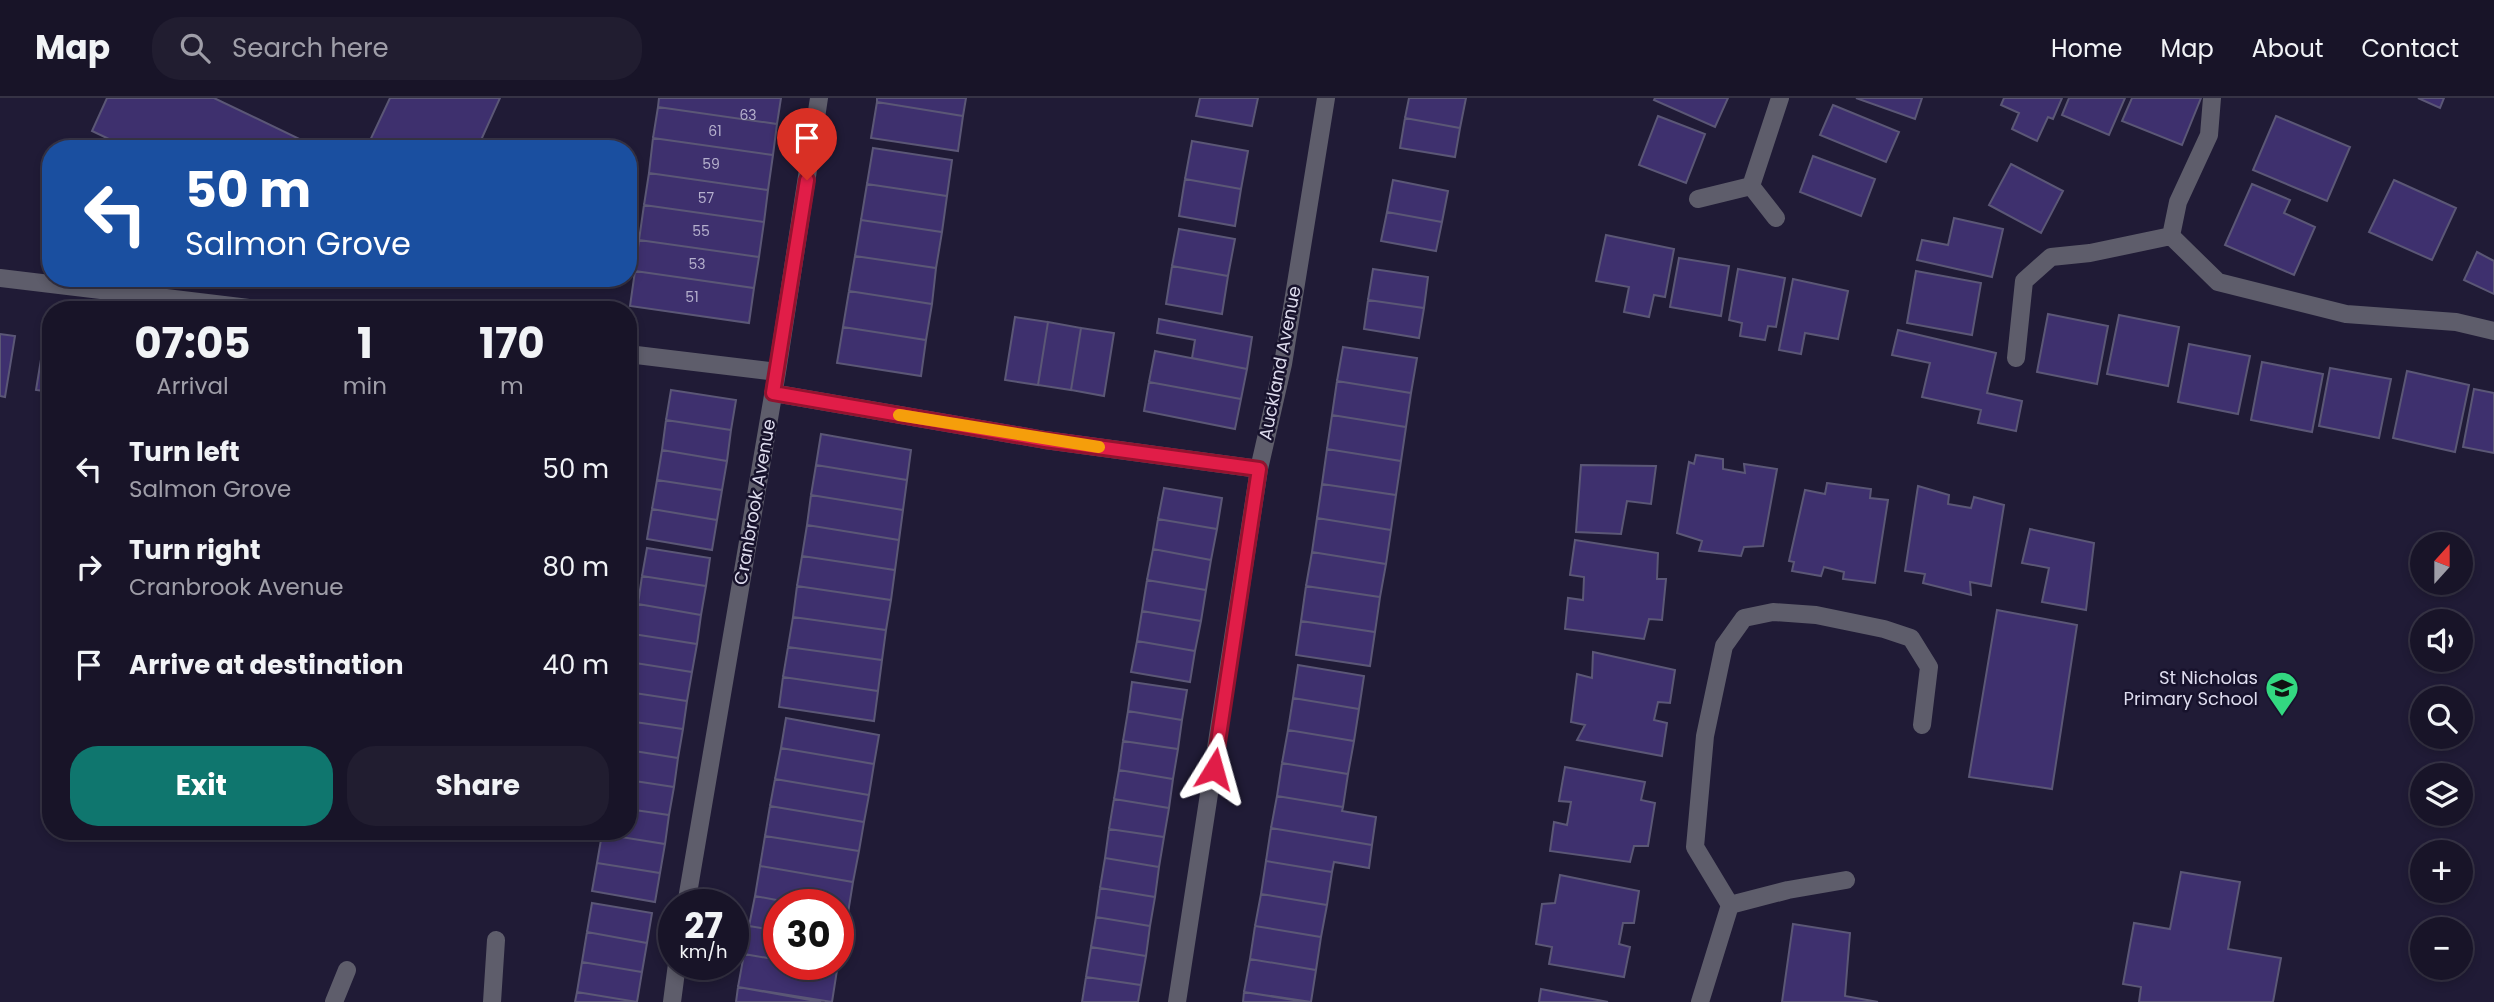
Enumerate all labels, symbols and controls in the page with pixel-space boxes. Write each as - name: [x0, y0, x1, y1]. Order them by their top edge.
- search box: [152, 17, 642, 80]
- text: Map: [35, 24, 110, 71]
- icon: search: [176, 29, 214, 67]
- text: Search here: [232, 30, 389, 66]
- text: Home: [2051, 32, 2123, 65]
- text: Map: [2161, 32, 2214, 65]
- text: About: [2252, 32, 2323, 65]
- text: Contact: [2361, 32, 2459, 65]
- house number: 63: [739, 105, 757, 125]
- pin: [777, 108, 837, 180]
- icon: arrive: [788, 119, 826, 157]
- house number: 61: [708, 121, 722, 141]
- house number: 59: [702, 154, 720, 174]
- text: 50 m: [185, 156, 311, 224]
- icon: left: [70, 168, 161, 259]
- house number: 57: [698, 188, 715, 208]
- text: Salmon Grove: [185, 221, 411, 266]
- house number: 55: [692, 221, 710, 241]
- house number: 53: [688, 254, 706, 274]
- street label: Auckland Avenue: [1252, 284, 1307, 442]
- house number: 51: [685, 287, 699, 307]
- text: 07:05: [134, 314, 251, 373]
- text: 1: [357, 314, 373, 373]
- text: 170: [479, 314, 545, 373]
- text: Arrival: [156, 370, 229, 402]
- text: min: [343, 370, 387, 402]
- text: m: [500, 370, 524, 402]
- street label: Cranbrook Avenue: [728, 417, 781, 587]
- text: Turn left: [129, 434, 240, 470]
- icon: left: [70, 450, 108, 488]
- text: 50 m: [543, 451, 609, 487]
- text: Salmon Grove: [129, 473, 291, 505]
- text: Turn right: [129, 532, 261, 568]
- north arrow: [2410, 532, 2473, 595]
- map controls: [2410, 532, 2473, 980]
- icon: right: [70, 548, 108, 586]
- text: 80 m: [543, 549, 609, 585]
- text: Cranbrook Avenue: [129, 571, 344, 603]
- button: sound: [2410, 609, 2473, 672]
- icon: arrive: [70, 646, 108, 684]
- text: Arrive at destination: [129, 647, 404, 683]
- text: 40 m: [543, 647, 609, 683]
- place label: St Nicholas Primary School: [2124, 665, 2258, 711]
- school or university icon: St Nicholas Primary School: [2263, 669, 2301, 718]
- button: search: [2410, 686, 2473, 749]
- position arrow: [1177, 732, 1251, 806]
- button: Exit: [70, 746, 333, 826]
- button: Share: [347, 746, 609, 826]
- button: layers: [2410, 763, 2473, 826]
- button: +: [2410, 840, 2473, 903]
- speed limit sign: 30: [763, 889, 854, 980]
- text: 27: [684, 901, 723, 950]
- button: −: [2410, 917, 2473, 980]
- text: km/h: [680, 939, 727, 964]

